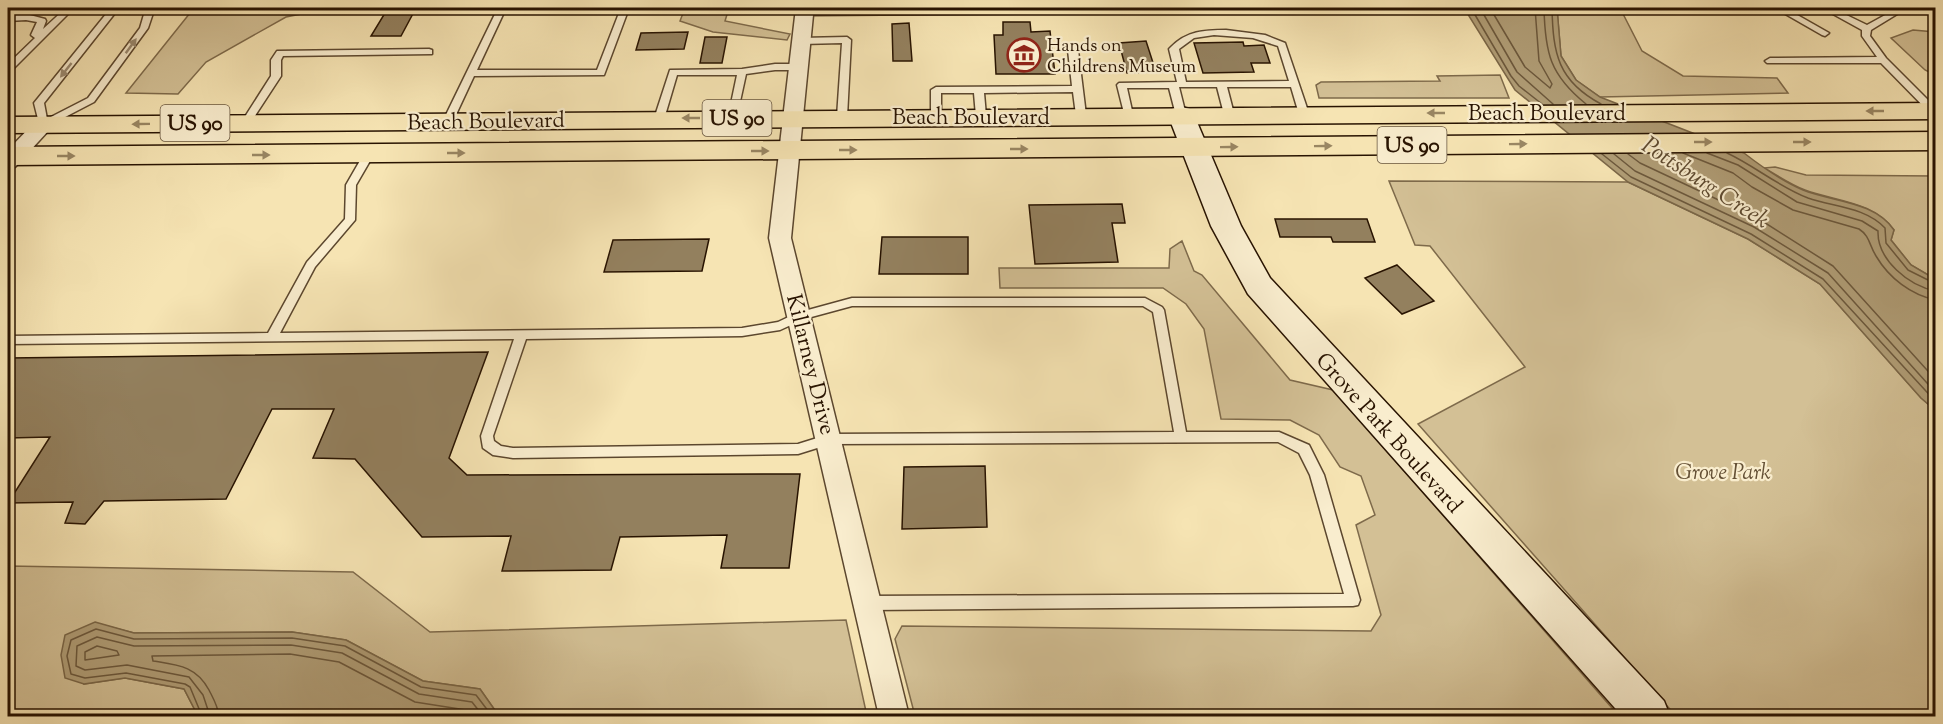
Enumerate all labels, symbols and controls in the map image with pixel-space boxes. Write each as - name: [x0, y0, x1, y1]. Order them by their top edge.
- place label: Hands on Childrens Museum: [1047, 34, 1196, 81]
- museum icon: Hands on Childrens Museum: [1006, 37, 1042, 73]
- one-way arrow: [125, 38, 137, 54]
- one-way arrow: [60, 62, 72, 78]
- street label: Beach Boulevard: [1468, 99, 1626, 131]
- road number: US 90: [702, 100, 771, 136]
- street label: Beach Boulevard: [892, 103, 1050, 135]
- road number: US 90: [160, 105, 230, 141]
- street label: Beach Boulevard: [407, 106, 565, 140]
- one-way arrow: [1865, 106, 1884, 116]
- one-way arrow: [1427, 108, 1446, 118]
- one-way arrow: [682, 114, 701, 123]
- one-way arrow: [132, 119, 151, 129]
- road number: US 90: [1378, 127, 1446, 163]
- water label: Pottsburg Creek: [1634, 130, 1776, 238]
- one-way arrow: [1793, 137, 1812, 147]
- one-way arrow: [1693, 138, 1712, 147]
- one-way arrow: [1508, 139, 1527, 149]
- one-way arrow: [1313, 141, 1332, 151]
- one-way arrow: [1220, 142, 1239, 152]
- one-way arrow: [1009, 144, 1028, 154]
- one-way arrow: [839, 145, 858, 155]
- one-way arrow: [750, 146, 769, 156]
- one-way arrow: [446, 148, 465, 158]
- one-way arrow: [251, 150, 270, 160]
- one-way arrow: [56, 151, 75, 161]
- street label: Killarney Drive: [776, 291, 842, 438]
- street label: Grove Park Boulevard: [1307, 347, 1469, 521]
- park label: Grove Park: [1675, 458, 1771, 490]

